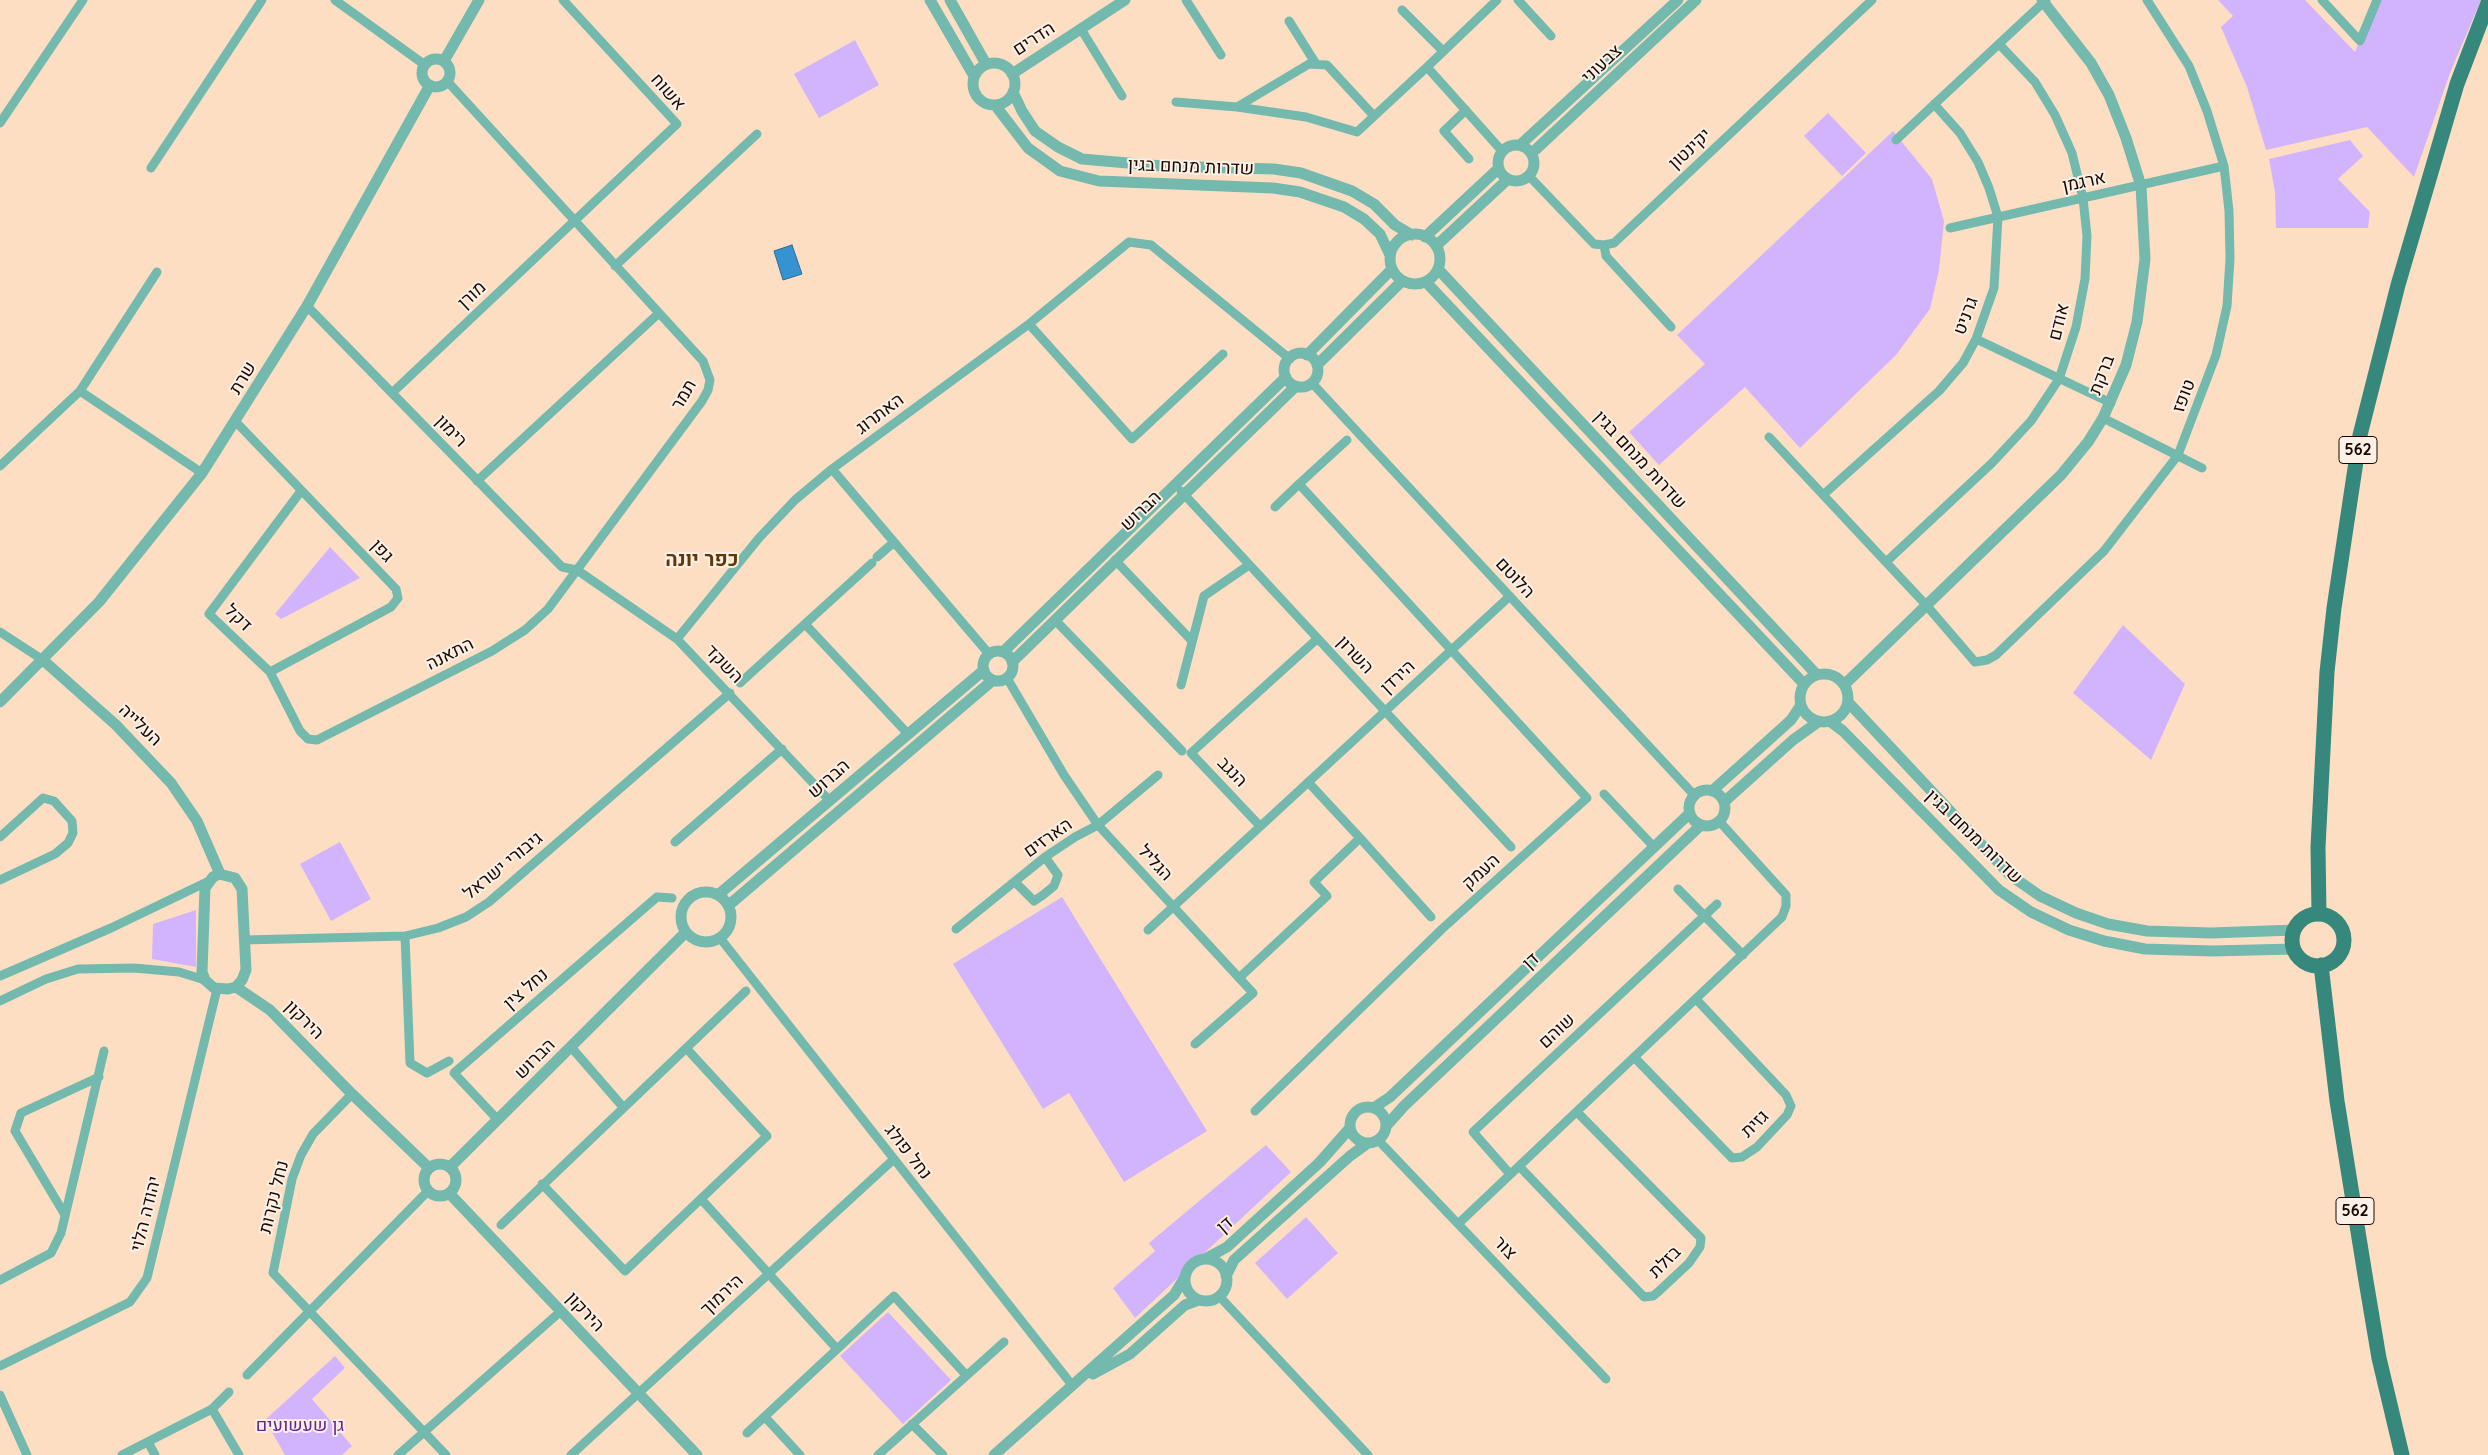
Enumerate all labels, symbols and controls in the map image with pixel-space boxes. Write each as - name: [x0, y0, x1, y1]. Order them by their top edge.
- street label: הדרים: [1009, 18, 1059, 60]
- street label: צבעוני: [1577, 40, 1627, 88]
- street label: אשוח: [646, 69, 690, 115]
- street label: יקינטון: [1664, 124, 1716, 174]
- street label: שדרות מנחם בגין: [1128, 154, 1254, 180]
- street label: ארגמן: [2060, 167, 2108, 197]
- street label: מורן: [453, 277, 491, 313]
- street label: גרניט: [1949, 294, 1983, 338]
- street label: אודם: [2044, 301, 2074, 343]
- street label: ברקת: [2085, 352, 2119, 398]
- street label: שרת: [225, 358, 261, 398]
- street label: תמר: [667, 376, 701, 414]
- street label: טופז: [2168, 376, 2200, 416]
- street label: האתרוג: [852, 389, 908, 439]
- street label: שדרות מנחם בגין: [1589, 406, 1691, 514]
- street label: רימון: [431, 410, 471, 452]
- road number: 562: [2339, 436, 2377, 464]
- street label: הברוש: [1116, 486, 1166, 536]
- street label: גפן: [366, 535, 398, 567]
- district label: כפר יונה: [665, 548, 739, 572]
- street label: הלוטם: [1491, 553, 1539, 603]
- street label: דקל: [220, 600, 256, 636]
- street label: השרון: [1332, 631, 1378, 679]
- street label: התאנה: [423, 633, 477, 675]
- street label: השקד: [700, 640, 748, 688]
- street label: הירדן: [1376, 656, 1420, 698]
- street label: העלייה: [114, 699, 166, 751]
- street label: הנגב: [1213, 752, 1251, 792]
- street label: הברוש: [804, 755, 854, 803]
- street label: שדרות מנחם בגין: [1921, 785, 2027, 889]
- street label: הארזים: [1020, 814, 1076, 862]
- street label: גיבורי ישראל: [459, 827, 547, 905]
- street label: הגליל: [1133, 840, 1177, 886]
- street label: העמק: [1458, 849, 1504, 895]
- street label: דן: [1518, 948, 1544, 974]
- street label: נחל צין: [499, 964, 553, 1014]
- street label: הירקון: [280, 996, 328, 1044]
- street label: שוהם: [1534, 1009, 1580, 1053]
- street label: הברוש: [510, 1034, 560, 1084]
- street label: גזית: [1737, 1106, 1773, 1142]
- street label: נחל פולג: [880, 1120, 936, 1184]
- street label: נחל נקרות: [254, 1158, 294, 1236]
- street label: יהודה הלוי: [126, 1174, 166, 1254]
- road number: 562: [2336, 1198, 2374, 1224]
- street label: דן: [1212, 1212, 1238, 1238]
- street label: צור: [1489, 1232, 1521, 1264]
- street label: בזלת: [1645, 1242, 1685, 1282]
- street label: הירמוך: [696, 1270, 748, 1320]
- street label: הירקון: [561, 1288, 609, 1336]
- park label: גן שעשועים: [256, 1415, 344, 1437]

